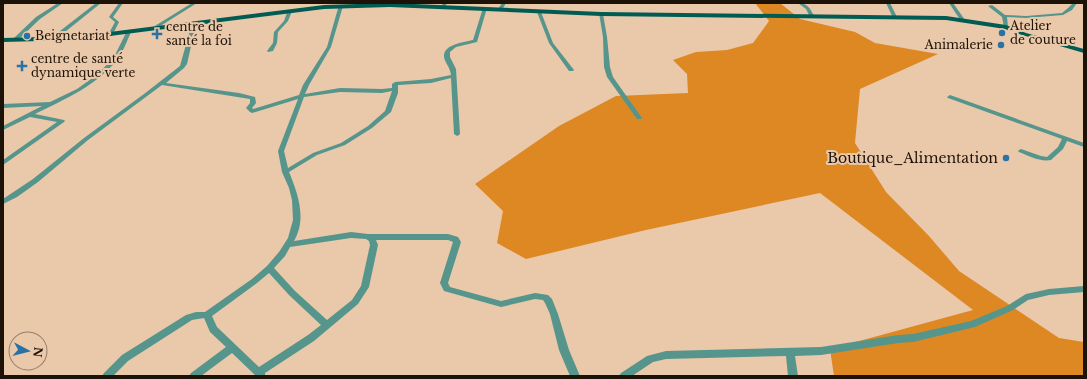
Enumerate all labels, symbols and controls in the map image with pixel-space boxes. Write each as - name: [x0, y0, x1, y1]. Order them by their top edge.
- place label: Atelier de couture: [1009, 18, 1076, 47]
- place label: centre de santé la foi: [166, 19, 232, 48]
- place label: Beignetariat: [35, 28, 110, 43]
- marker: centre de santé la foi: [151, 28, 163, 40]
- marker: Atelier de couture: [997, 28, 1007, 38]
- marker: Beignetariat: [22, 31, 32, 41]
- place label: Animalerie: [923, 37, 993, 52]
- marker: Animalerie: [996, 40, 1006, 50]
- place label: centre de santé dynamique verte: [31, 51, 136, 80]
- marker: centre de santé dynamique verte: [16, 60, 28, 72]
- place label: Boutique_Alimentation: [827, 149, 998, 167]
- marker: Boutique_Alimentation: [1001, 153, 1011, 163]
- north arrow: [8, 331, 48, 371]
- text: N: [30, 346, 46, 359]

